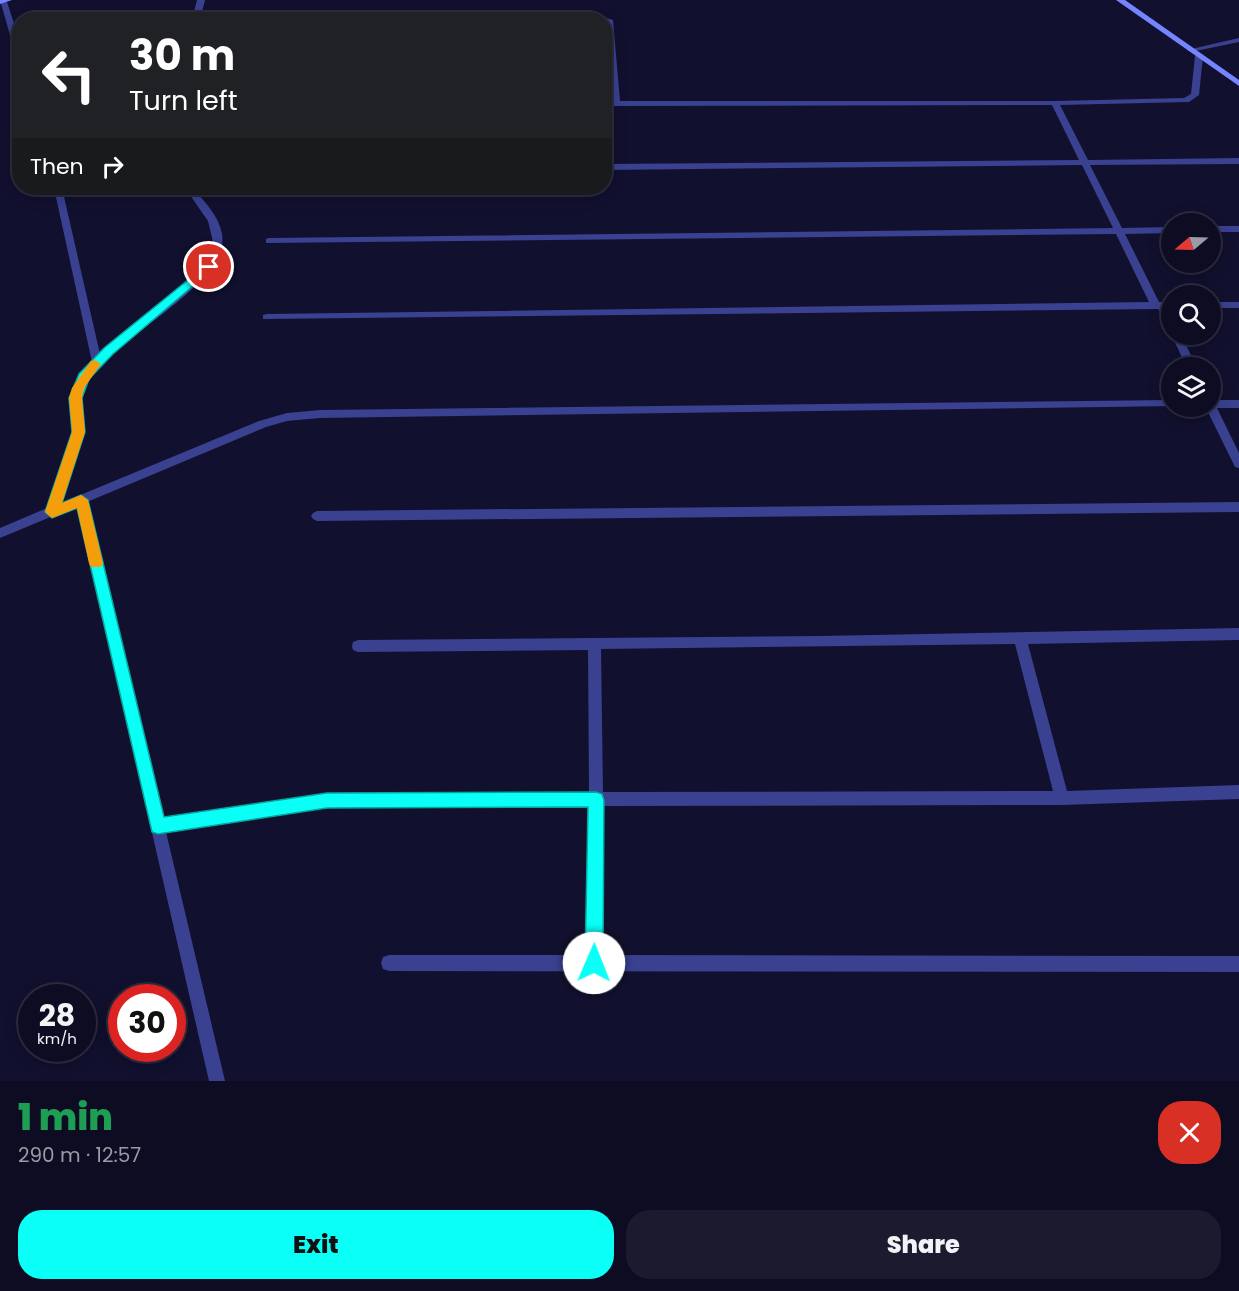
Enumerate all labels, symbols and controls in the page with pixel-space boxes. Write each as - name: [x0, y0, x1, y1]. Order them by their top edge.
- text: 30 m: [129, 26, 235, 85]
- icon: left: [30, 36, 108, 114]
- text: Turn left: [129, 82, 238, 119]
- icon: right: [96, 150, 129, 183]
- text: Then: [30, 151, 84, 182]
- north arrow: [1161, 213, 1221, 273]
- map controls: [1161, 213, 1221, 417]
- pin: [183, 241, 234, 292]
- icon: arrive: [192, 250, 225, 283]
- button: search: [1161, 285, 1221, 345]
- button: layers: [1161, 357, 1221, 417]
- position arrow: [562, 931, 626, 995]
- speed limit sign: 30: [108, 984, 186, 1062]
- text: 28: [39, 994, 75, 1037]
- text: km/h: [37, 1028, 77, 1049]
- text: 1 min: [18, 1092, 113, 1143]
- button: close: [1158, 1101, 1221, 1164]
- text: 290 m · 12:57: [18, 1141, 141, 1169]
- button: Exit: [18, 1210, 614, 1279]
- button: Share: [626, 1210, 1221, 1279]

